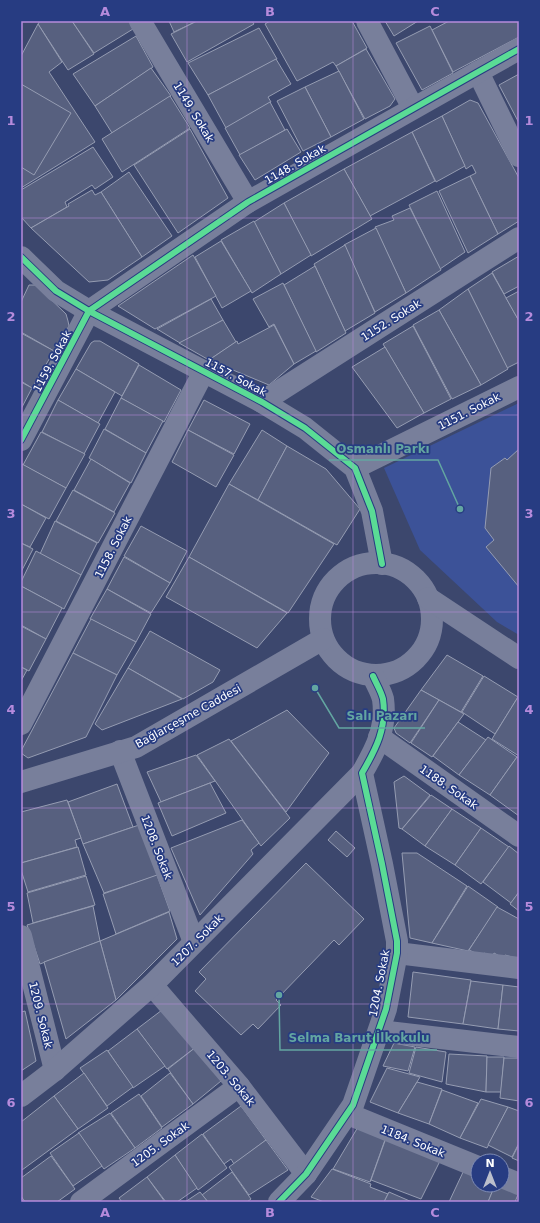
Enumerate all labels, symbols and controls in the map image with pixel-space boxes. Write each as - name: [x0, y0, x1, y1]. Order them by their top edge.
- text: A: [100, 4, 110, 19]
- text: B: [265, 4, 275, 19]
- text: C: [430, 4, 440, 19]
- street label: 1149. Sokak: [170, 80, 217, 145]
- text: 1: [6, 113, 16, 128]
- text: 1: [524, 113, 534, 128]
- street label: 1148. Sokak: [263, 141, 328, 187]
- street label: 1152. Sokak: [359, 297, 424, 344]
- text: 2: [6, 309, 16, 324]
- text: 2: [524, 309, 534, 324]
- street label: 1159. Sokak: [31, 328, 74, 394]
- street label: 1157. Sokak: [203, 356, 269, 399]
- street label: 1151. Sokak: [436, 390, 503, 433]
- callout: Osmanlı Parkı: [329, 436, 438, 460]
- text: Osmanlı Parkı: [336, 442, 430, 456]
- text: 3: [6, 506, 16, 521]
- text: 3: [524, 506, 534, 521]
- street label: 1158. Sokak: [92, 513, 135, 580]
- street label: Bağlarçeşme Caddesi: [133, 682, 243, 751]
- text: 4: [6, 702, 16, 717]
- text: 4: [524, 702, 534, 717]
- callout: Salı Pazarı: [339, 704, 425, 728]
- text: Salı Pazarı: [347, 709, 417, 723]
- street label: 1188. Sokak: [417, 763, 481, 813]
- street label: 1208. Sokak: [138, 813, 175, 882]
- text: 5: [6, 899, 16, 914]
- text: 5: [524, 899, 534, 914]
- street label: 1207. Sokak: [169, 911, 226, 969]
- street label: 1204. Sokak: [367, 948, 392, 1018]
- street label: 1209. Sokak: [26, 981, 55, 1050]
- callout: Selma Barut İlkokulu: [280, 1026, 437, 1050]
- text: Selma Barut İlkokulu: [289, 1030, 429, 1045]
- street label: 1203. Sokak: [204, 1048, 258, 1109]
- text: 6: [6, 1095, 16, 1110]
- text: 6: [524, 1095, 534, 1110]
- street label: 1205. Sokak: [129, 1119, 192, 1170]
- street label: 1184. Sokak: [379, 1123, 447, 1160]
- north arrow: [470, 1153, 510, 1193]
- text: N: [485, 1157, 495, 1170]
- text: A: [100, 1205, 110, 1220]
- text: B: [265, 1205, 275, 1220]
- text: C: [430, 1205, 440, 1220]

